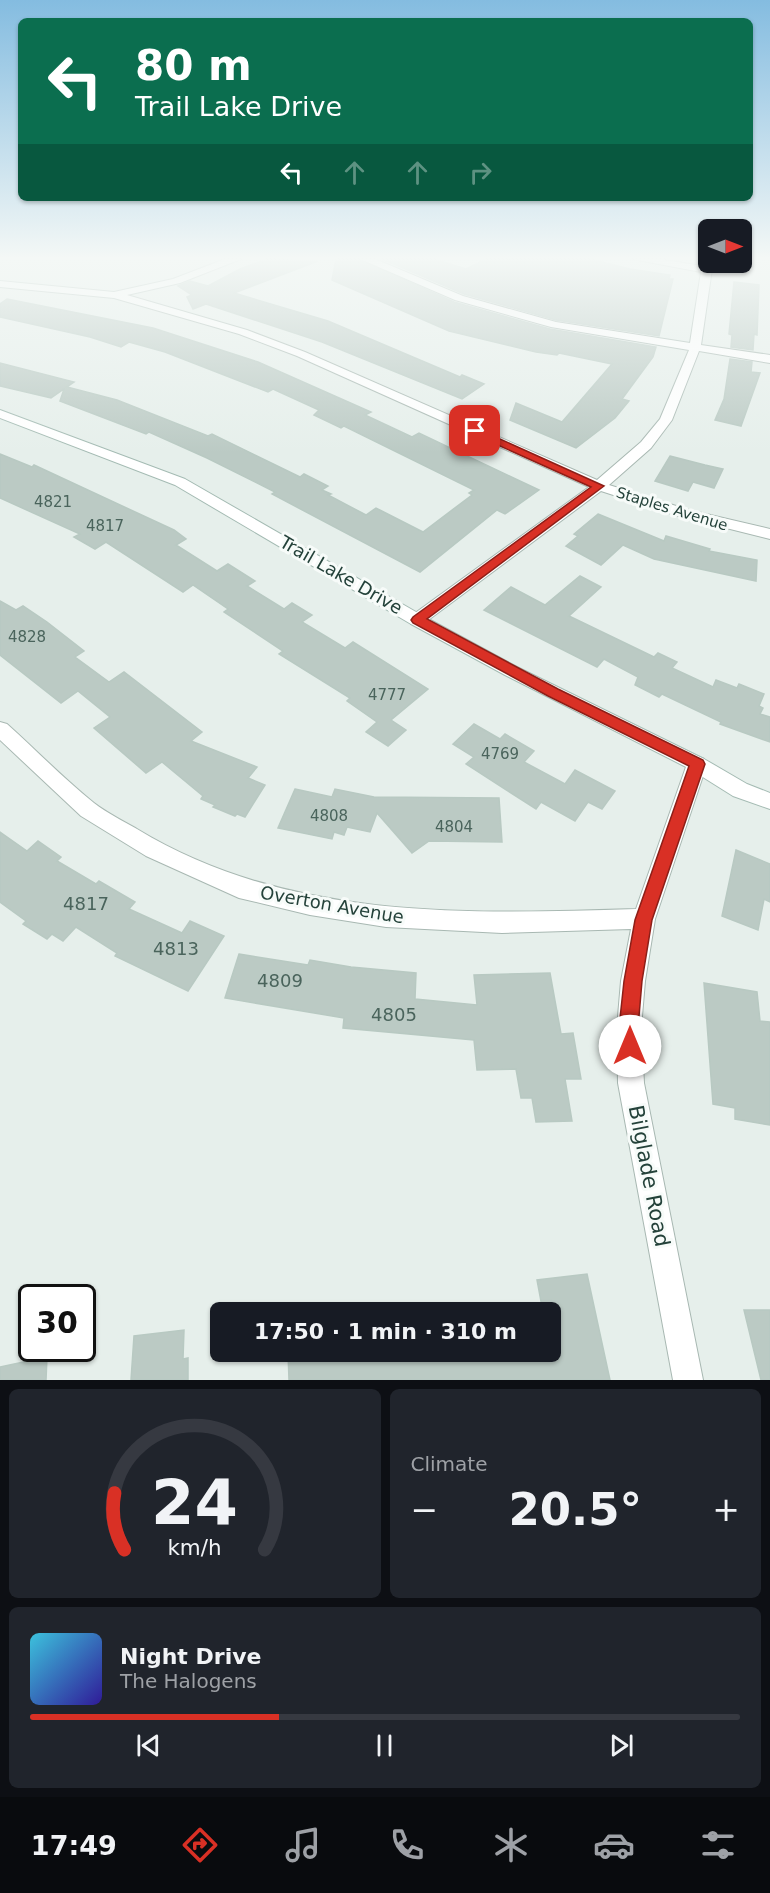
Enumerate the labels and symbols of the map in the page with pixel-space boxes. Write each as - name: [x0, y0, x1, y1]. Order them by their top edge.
- north arrow: [698, 219, 752, 273]
- pin: [449, 405, 500, 456]
- street label: Staples Avenue: [614, 483, 730, 535]
- house number: 4821: [34, 493, 72, 511]
- house number: 4817: [86, 517, 124, 535]
- street label: Trail Lake Drive: [275, 530, 406, 618]
- house number: 4828: [8, 628, 46, 646]
- house number: 4777: [368, 686, 406, 704]
- house number: 4769: [481, 745, 519, 763]
- house number: 4808: [310, 807, 348, 825]
- house number: 4804: [435, 818, 473, 836]
- street label: Overton Avenue: [259, 882, 405, 927]
- house number: 4817: [63, 893, 109, 914]
- house number: 4813: [153, 938, 199, 959]
- house number: 4809: [257, 970, 303, 991]
- house number: 4805: [371, 1004, 417, 1025]
- position arrow: [598, 1014, 662, 1078]
- street label: Bilglade Road: [624, 1103, 674, 1249]
- speed limit sign: 30: [18, 1284, 96, 1362]

